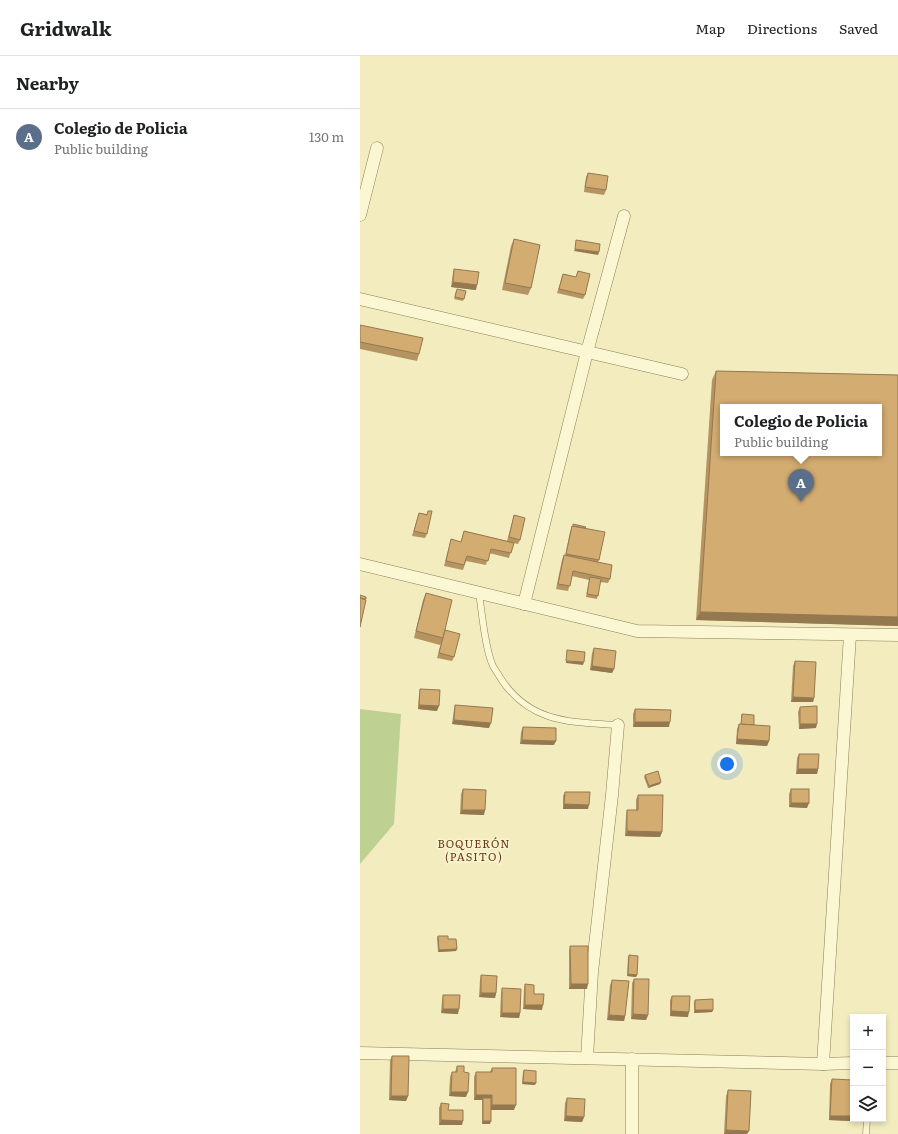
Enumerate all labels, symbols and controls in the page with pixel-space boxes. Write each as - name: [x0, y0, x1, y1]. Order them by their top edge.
- text: Gridwalk: [20, 14, 111, 42]
- text: Map: [695, 18, 725, 38]
- text: Directions: [747, 18, 817, 38]
- text: Saved: [839, 18, 878, 38]
- text: Nearby: [16, 70, 79, 95]
- text: Colegio de Policia: [54, 116, 188, 139]
- text: A: [24, 127, 34, 146]
- text: 130 m: [309, 127, 344, 146]
- text: Public building: [54, 139, 148, 158]
- popup: [720, 404, 882, 456]
- text: Colegio de Policia: [734, 409, 868, 432]
- text: Public building: [734, 432, 828, 451]
- pin: A: [788, 469, 814, 502]
- your location: [717, 754, 737, 774]
- district label: BOQUERÓN (PASITO): [437, 835, 511, 864]
- map controls: [850, 1014, 886, 1122]
- button: +: [850, 1014, 886, 1050]
- button: −: [850, 1050, 886, 1086]
- button: layers: [850, 1086, 886, 1122]

